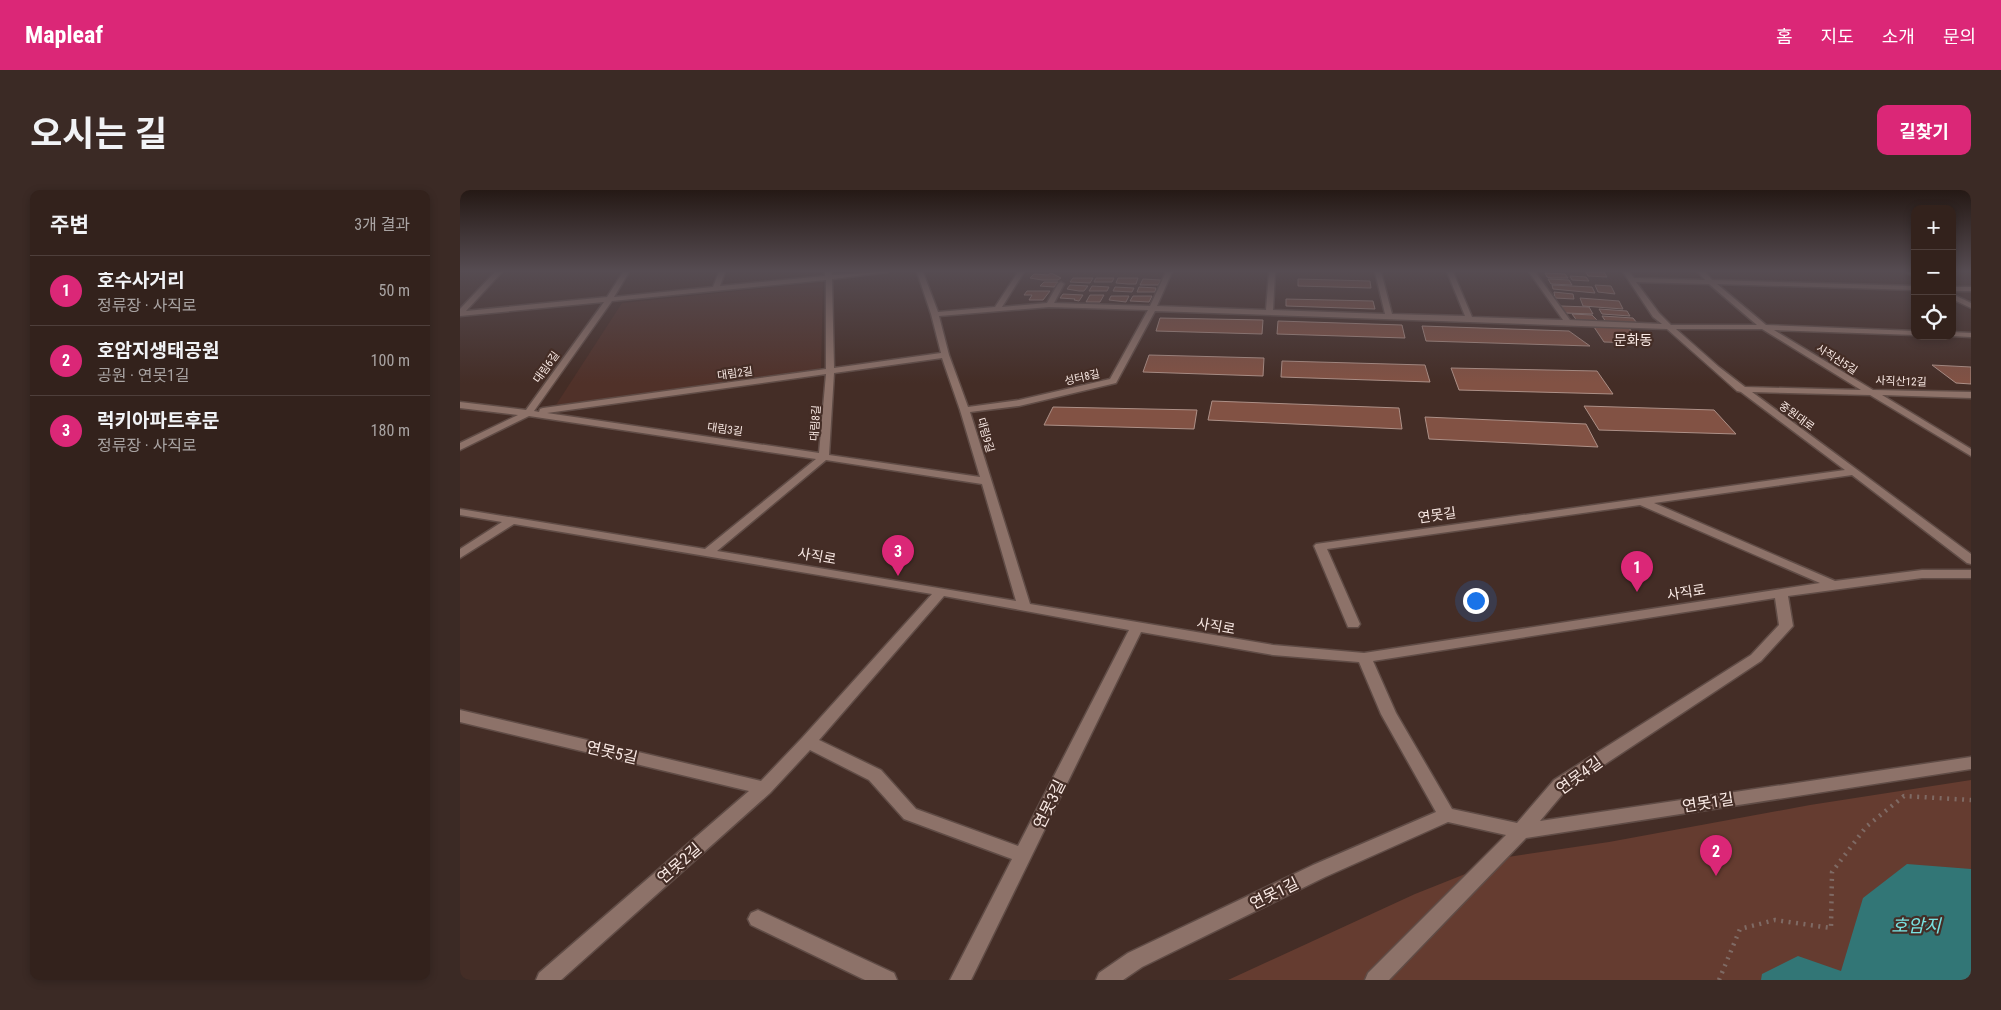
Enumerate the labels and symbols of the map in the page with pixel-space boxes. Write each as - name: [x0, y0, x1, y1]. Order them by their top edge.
- district label: 문화동: [1614, 332, 1652, 348]
- street label: 사직산5길: [1814, 342, 1860, 377]
- street label: 대림6길: [531, 349, 562, 386]
- street label: 대림2길: [716, 365, 754, 382]
- street label: 성터8길: [1063, 367, 1101, 388]
- street label: 사직산12길: [1875, 374, 1927, 389]
- street label: 중원대로: [1777, 399, 1817, 434]
- street label: 대림8길: [808, 405, 823, 441]
- street label: 대림9길: [974, 416, 997, 454]
- street label: 대림3길: [706, 421, 744, 438]
- street label: 연못길: [1417, 504, 1457, 526]
- pin: 3: [882, 535, 914, 576]
- street label: 사직로: [797, 545, 838, 567]
- pin: 1: [1621, 551, 1653, 592]
- street label: 사직로: [1666, 581, 1706, 603]
- your location: [1463, 588, 1489, 614]
- street label: 사직로: [1196, 615, 1237, 637]
- street label: 연못5길: [584, 737, 639, 768]
- street label: 연못4길: [1553, 752, 1606, 798]
- street label: 연못3길: [1029, 777, 1069, 832]
- street label: 연못1길: [1681, 789, 1735, 816]
- pin: 2: [1700, 835, 1732, 876]
- street label: 연못2길: [653, 839, 705, 888]
- street label: 연못1길: [1247, 873, 1302, 913]
- water label: 호암지: [1891, 915, 1942, 936]

